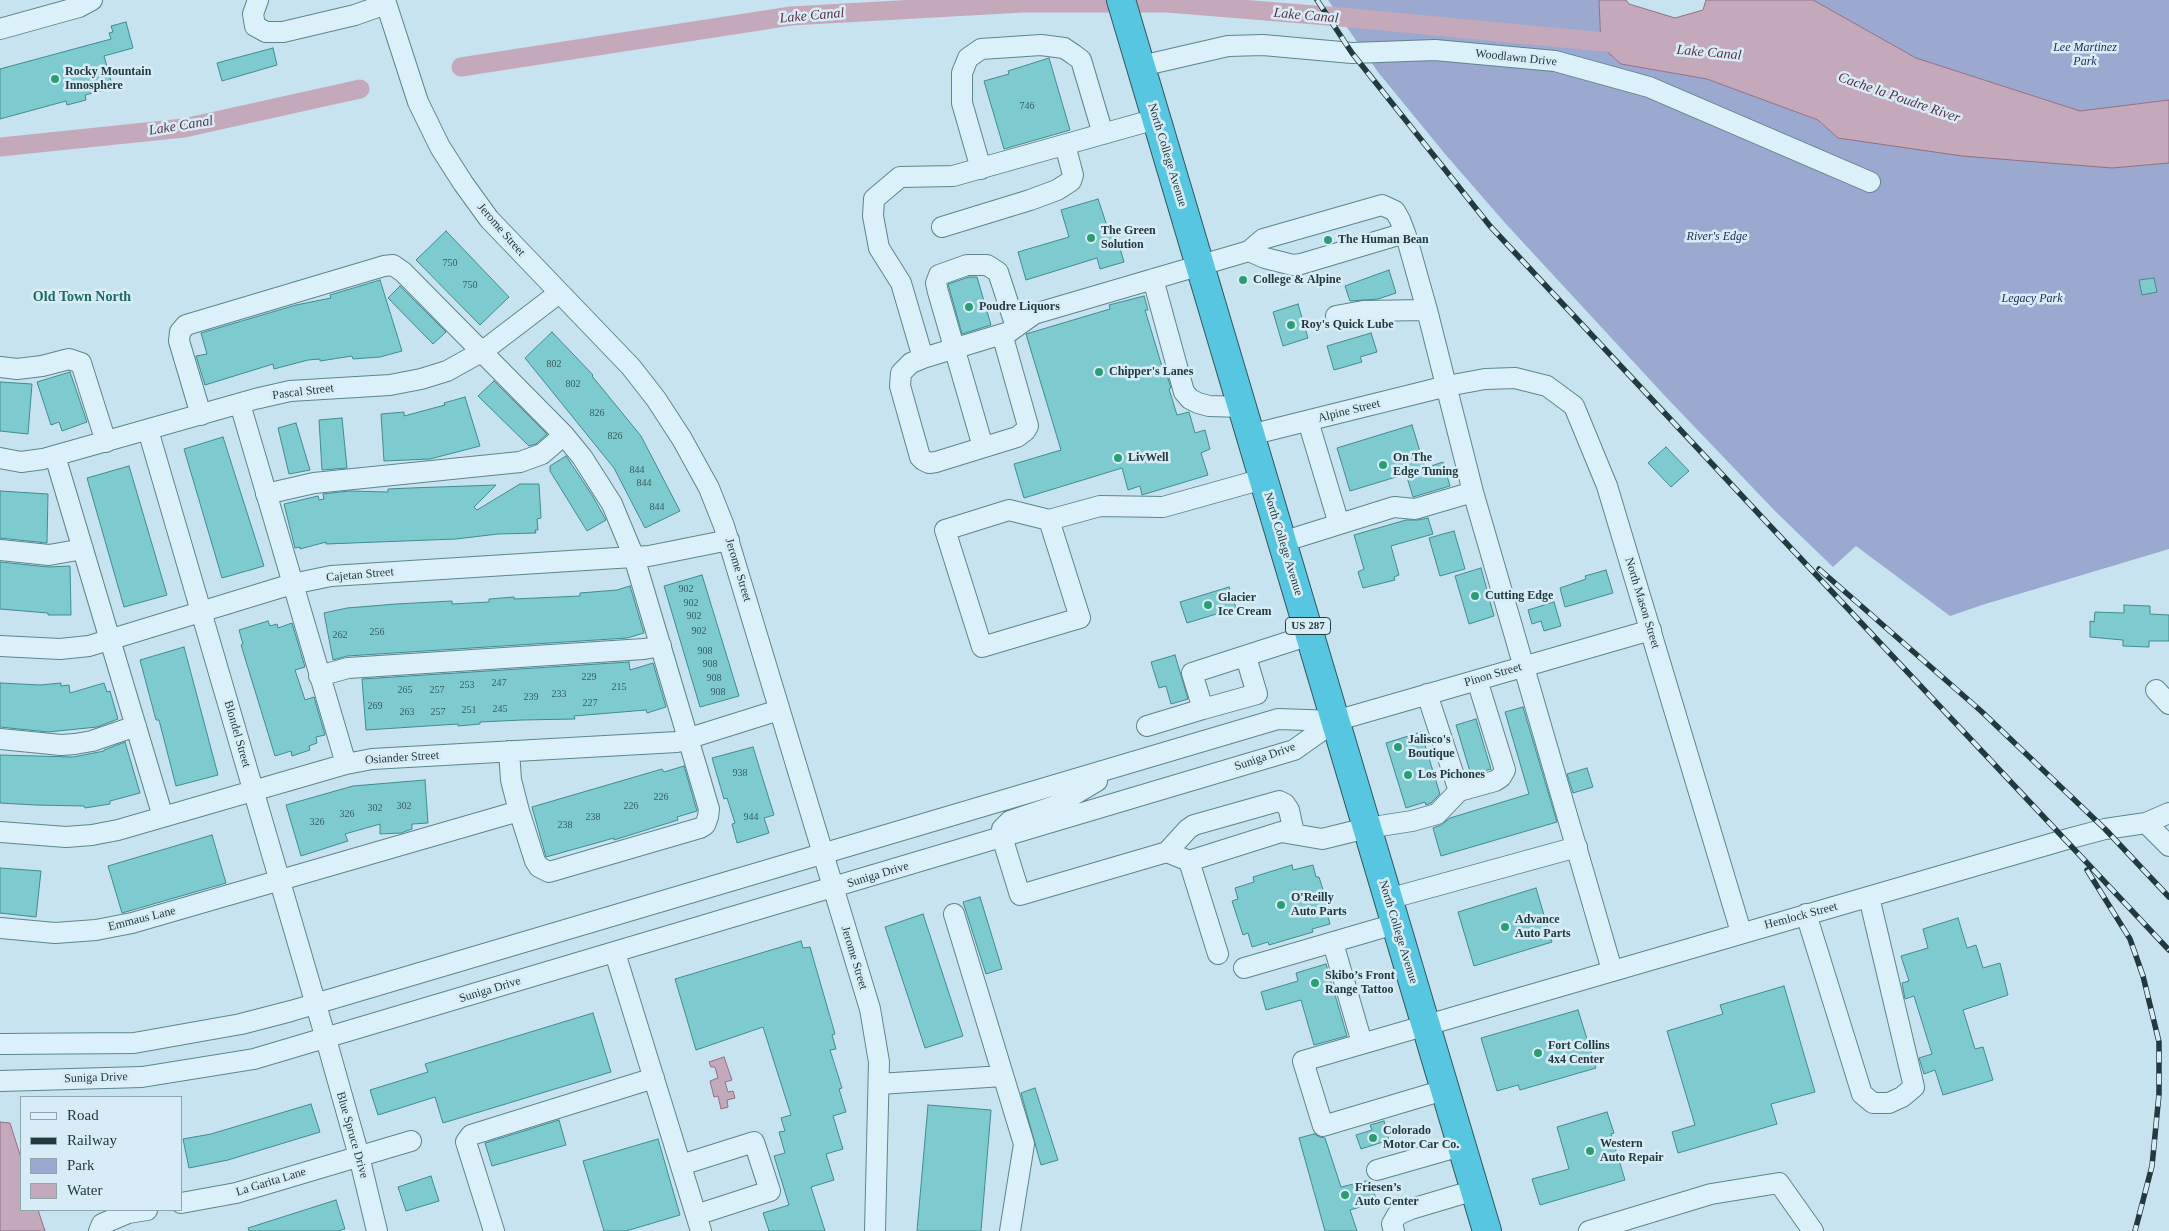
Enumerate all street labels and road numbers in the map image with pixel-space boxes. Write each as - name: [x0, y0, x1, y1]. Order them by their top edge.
- street label: Woodlawn Drive: [1474, 47, 1558, 69]
- street label: North College Avenue: [1144, 101, 1190, 209]
- street label: Jerome Street: [474, 201, 528, 259]
- street label: Pascal Street: [272, 381, 334, 403]
- street label: Alpine Street: [1316, 396, 1382, 426]
- street label: North College Avenue: [1260, 490, 1306, 598]
- street label: Jerome Street: [722, 537, 754, 603]
- street label: North Mason Street: [1621, 556, 1663, 650]
- street label: Cajetan Street: [326, 565, 394, 585]
- road number: US 287: [1286, 618, 1330, 634]
- street label: Pinon Street: [1463, 660, 1523, 690]
- street label: Blondel Street: [221, 699, 253, 769]
- street label: Suniga Drive: [1233, 740, 1297, 774]
- street label: Osiander Street: [364, 748, 440, 768]
- street label: Suniga Drive: [845, 859, 911, 891]
- street label: North College Avenue: [1375, 878, 1421, 986]
- street label: Hemlock Street: [1763, 899, 1839, 933]
- street label: Emmaus Lane: [107, 904, 177, 934]
- street label: Jerome Street: [838, 925, 870, 991]
- street label: Suniga Drive: [457, 974, 523, 1006]
- street label: Suniga Drive: [64, 1070, 128, 1086]
- street label: Blue Spruce Drive: [333, 1090, 371, 1180]
- street label: La Garita Lane: [234, 1164, 308, 1200]

